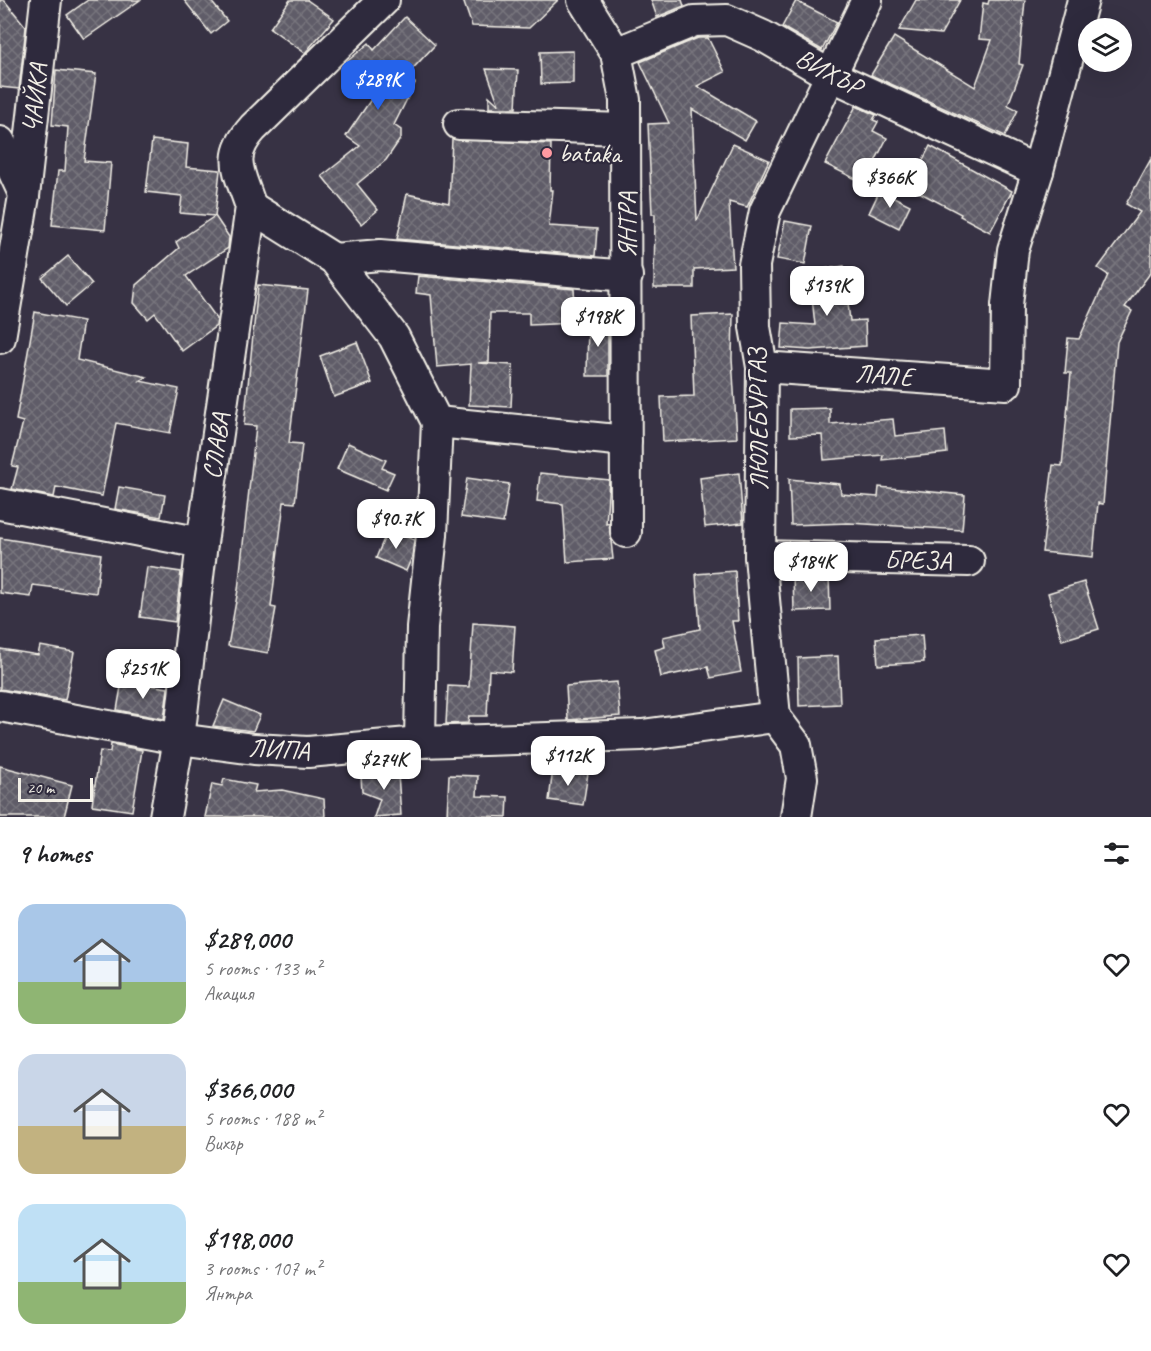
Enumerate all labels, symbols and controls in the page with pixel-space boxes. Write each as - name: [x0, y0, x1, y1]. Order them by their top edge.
- map controls: [1078, 18, 1132, 72]
- button: layers: [1078, 18, 1132, 72]
- street label: ВИХЪР: [790, 41, 871, 105]
- street label: ЧАЙКА: [15, 60, 55, 134]
- pin: $289K: [336, 60, 420, 111]
- text: $289K: [355, 67, 401, 92]
- place label: bataka: [559, 137, 623, 170]
- marker: bataka: [540, 146, 554, 160]
- pin: $366K: [848, 158, 932, 209]
- text: $366K: [867, 165, 914, 190]
- street label: ЯНТРА: [611, 191, 644, 258]
- pin: $139K: [785, 266, 869, 317]
- text: $139K: [804, 273, 850, 298]
- pin: $198K: [556, 297, 640, 348]
- text: $198K: [575, 304, 621, 329]
- street label: ЛЮЛЕБУРГАЗ: [740, 346, 776, 491]
- street label: ЛАЛЕ: [854, 357, 918, 394]
- street label: СЛАВА: [195, 410, 237, 481]
- pin: $90.7K: [347, 499, 445, 550]
- text: $90.7K: [371, 506, 421, 531]
- pin: $184K: [769, 542, 853, 593]
- street label: БРЕЗА: [884, 543, 953, 577]
- text: $184K: [788, 549, 834, 574]
- pin: $251K: [101, 649, 185, 700]
- text: $251K: [120, 656, 166, 681]
- street label: ЛИПА: [248, 731, 311, 767]
- pin: $112K: [526, 736, 610, 787]
- pin: $274K: [342, 740, 426, 791]
- text: $112K: [545, 743, 591, 768]
- text: $274K: [361, 747, 407, 772]
- scale bar: [18, 775, 93, 802]
- text: 20 m: [27, 778, 54, 798]
- text: 9 homes: [18, 837, 91, 870]
- icon: filters: [1100, 837, 1133, 870]
- text: $289,000: [204, 923, 291, 956]
- icon: home: [66, 928, 138, 1000]
- icon: heart: [1100, 948, 1133, 981]
- text: 5 rooms · 133 m²: [204, 956, 321, 981]
- text: Акация: [204, 981, 253, 1006]
- text: $366,000: [204, 1073, 292, 1106]
- icon: home: [66, 1078, 138, 1150]
- icon: heart: [1100, 1098, 1133, 1131]
- text: 5 rooms · 188 m²: [204, 1106, 321, 1131]
- text: Вихър: [204, 1131, 243, 1156]
- text: $198,000: [204, 1223, 291, 1256]
- icon: home: [66, 1228, 138, 1300]
- icon: heart: [1100, 1248, 1133, 1281]
- text: 3 rooms · 107 m²: [204, 1256, 321, 1281]
- text: Янтра: [204, 1281, 252, 1306]

